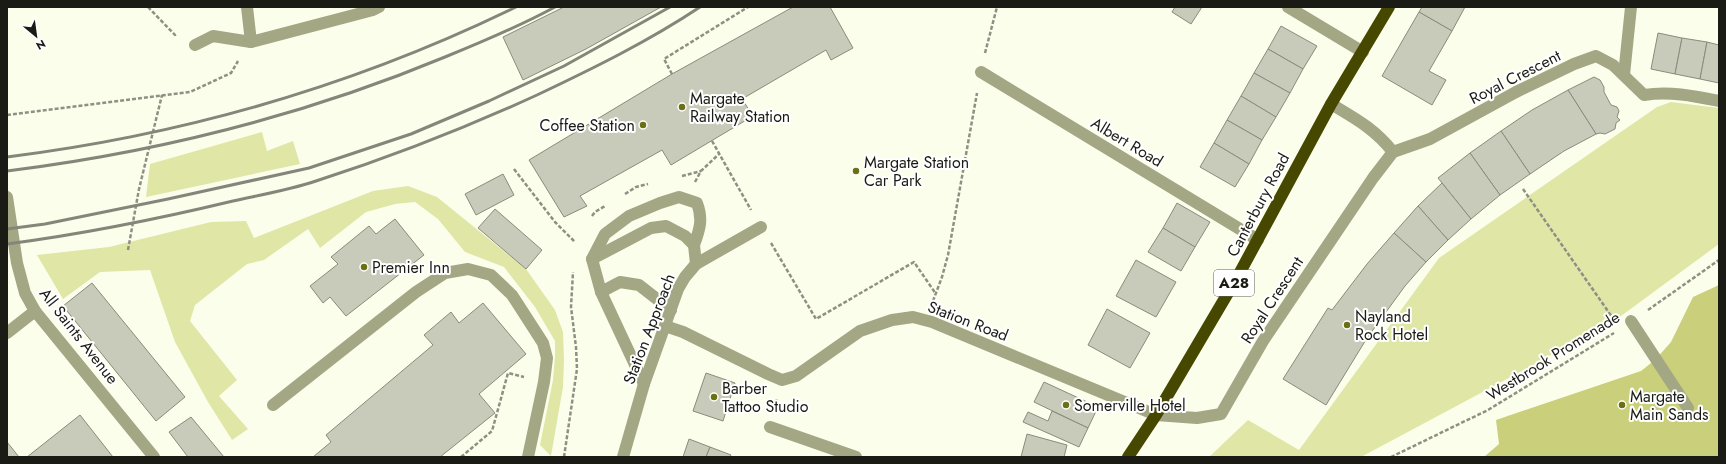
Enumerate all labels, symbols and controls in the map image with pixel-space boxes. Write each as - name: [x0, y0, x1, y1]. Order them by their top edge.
- north arrow: [16, 16, 56, 56]
- text: N: [33, 36, 49, 54]
- street label: Royal Crescent: [1465, 44, 1565, 110]
- place label: Margate Railway Station: [690, 87, 790, 128]
- marker: Margate Railway Station: [677, 102, 687, 112]
- street label: Albert Road: [1087, 111, 1167, 173]
- place label: Coffee Station: [539, 114, 635, 137]
- marker: Coffee Station: [638, 120, 648, 130]
- street label: Canterbury Road: [1221, 149, 1295, 261]
- place label: Margate Station Car Park: [864, 151, 969, 192]
- marker: Margate Station Car Park: [851, 166, 861, 176]
- street label: Royal Crescent: [1235, 252, 1309, 348]
- place label: Premier Inn: [372, 256, 450, 279]
- marker: Premier Inn: [359, 262, 369, 272]
- street label: Station Approach: [617, 270, 681, 388]
- road number: A28: [1214, 270, 1254, 296]
- street label: All Saints Avenue: [34, 283, 124, 389]
- street label: Station Road: [924, 295, 1012, 347]
- place label: Nayland Rock Hotel: [1355, 305, 1428, 346]
- street label: Westbrook Promenade: [1482, 306, 1624, 406]
- marker: Nayland Rock Hotel: [1342, 320, 1352, 330]
- place label: Barber Tattoo Studio: [722, 377, 809, 418]
- place label: Margate Main Sands: [1630, 385, 1708, 426]
- marker: Barber Tattoo Studio: [709, 392, 719, 402]
- place label: Somerville Hotel: [1074, 394, 1186, 417]
- marker: Somerville Hotel: [1061, 400, 1071, 410]
- marker: Margate Main Sands: [1617, 400, 1627, 410]

